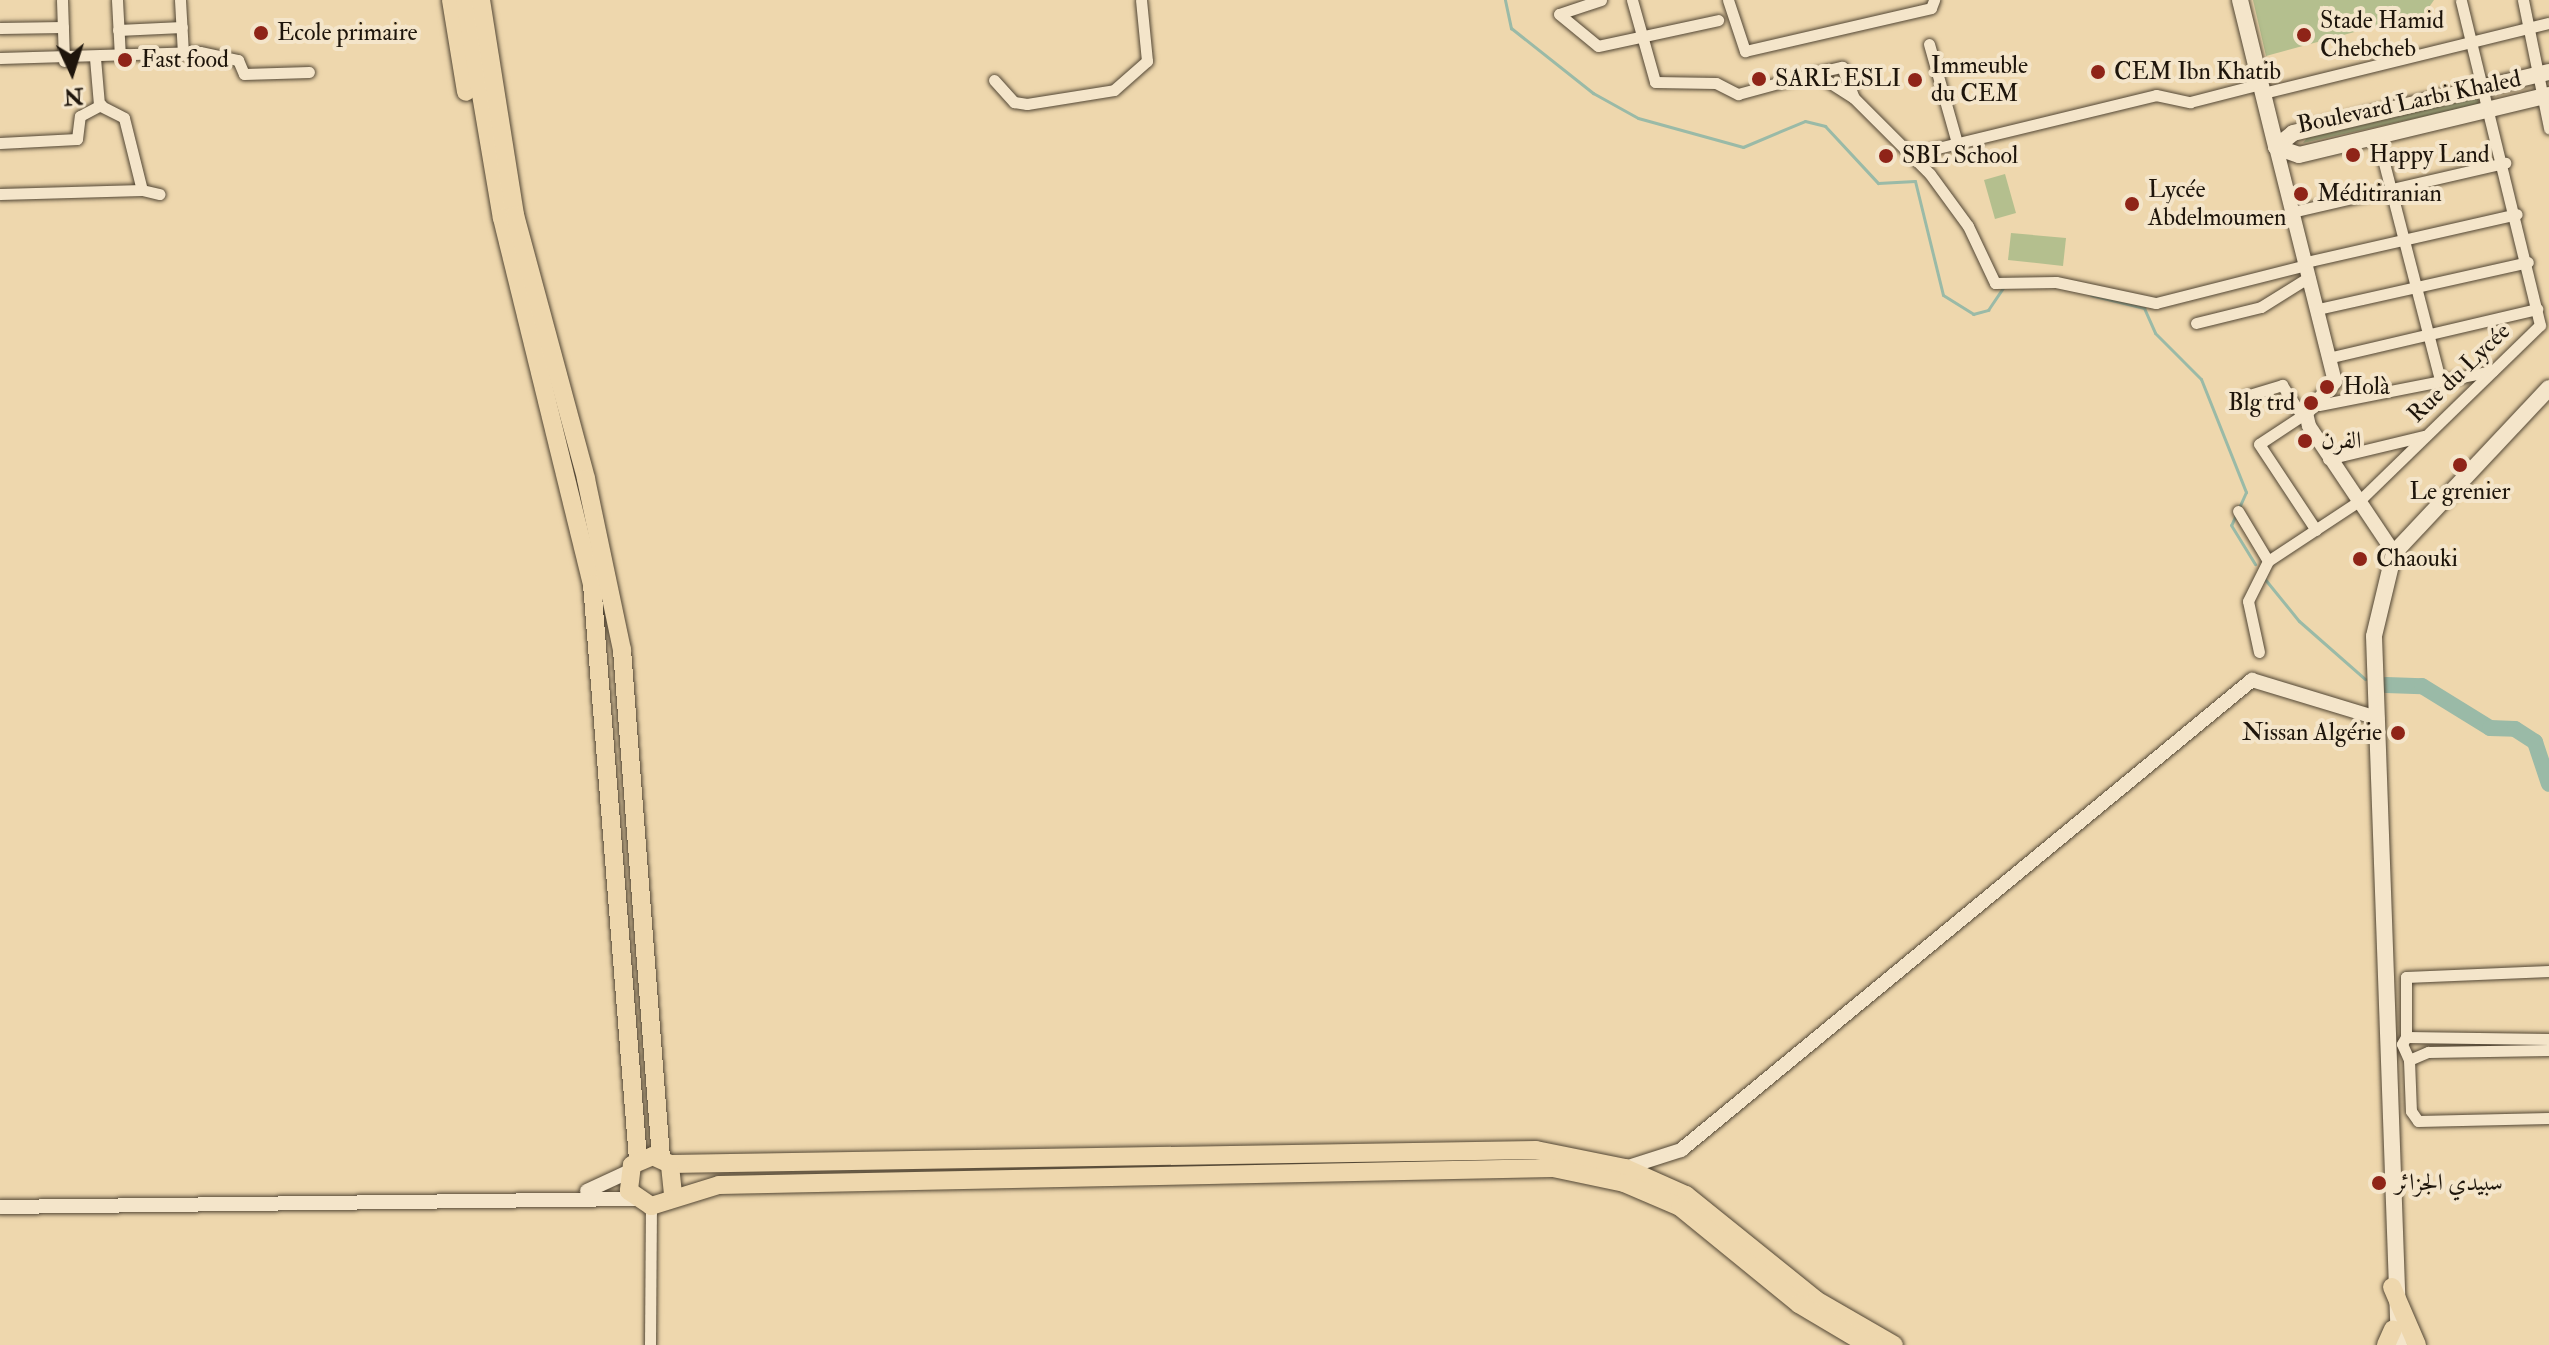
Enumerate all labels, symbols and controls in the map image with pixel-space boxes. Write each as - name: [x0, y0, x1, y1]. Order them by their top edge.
- place label: Stade Hamid Chebcheb: [2320, 7, 2444, 63]
- place label: Ecole primaire: [277, 19, 418, 47]
- marker: Ecole primaire: [252, 24, 270, 42]
- marker: Stade Hamid Chebcheb: [2295, 26, 2313, 44]
- north arrow: [32, 32, 112, 112]
- place label: Fast food: [141, 46, 229, 74]
- marker: Fast food: [116, 51, 134, 69]
- place label: Immeuble du CEM: [1931, 52, 2028, 108]
- place label: CEM Ibn Khatib: [2114, 58, 2281, 86]
- marker: CEM Ibn Khatib: [2089, 63, 2107, 81]
- street label: Boulevard Larbi Khaled: [2294, 64, 2524, 140]
- place label: SARL ESLI: [1775, 65, 1901, 93]
- marker: SARL ESLI: [1750, 70, 1768, 88]
- marker: Immeuble du CEM: [1906, 71, 1924, 89]
- text: N: [63, 81, 84, 111]
- place label: Happy Land: [2369, 141, 2490, 169]
- place label: SBL School: [1902, 142, 2018, 170]
- marker: Happy Land: [2344, 146, 2362, 164]
- marker: SBL School: [1877, 147, 1895, 165]
- place label: Lycée Abdelmoumen: [2148, 176, 2286, 232]
- place label: Méditiranian: [2317, 180, 2442, 208]
- marker: Méditiranian: [2292, 185, 2310, 203]
- marker: Lycée Abdelmoumen: [2123, 195, 2141, 213]
- street label: Rue du Lycée: [2402, 317, 2516, 429]
- place label: Holà: [2343, 373, 2390, 401]
- marker: Holà: [2318, 378, 2336, 396]
- place label: Blg trd: [2228, 389, 2295, 417]
- marker: Blg trd: [2302, 394, 2320, 412]
- place label: الفرن: [2321, 427, 2361, 455]
- marker: الفرن: [2296, 432, 2314, 450]
- marker: Le grenier: [2451, 456, 2469, 474]
- place label: Le grenier: [2410, 478, 2510, 506]
- place label: Chaouki: [2376, 545, 2458, 573]
- marker: Chaouki: [2351, 550, 2369, 568]
- place label: Nissan Algérie: [2242, 719, 2382, 747]
- marker: Nissan Algérie: [2389, 724, 2407, 742]
- place label: سبيدي الجزائر: [2395, 1169, 2503, 1197]
- marker: سبيدي الجزائر: [2370, 1174, 2388, 1192]

